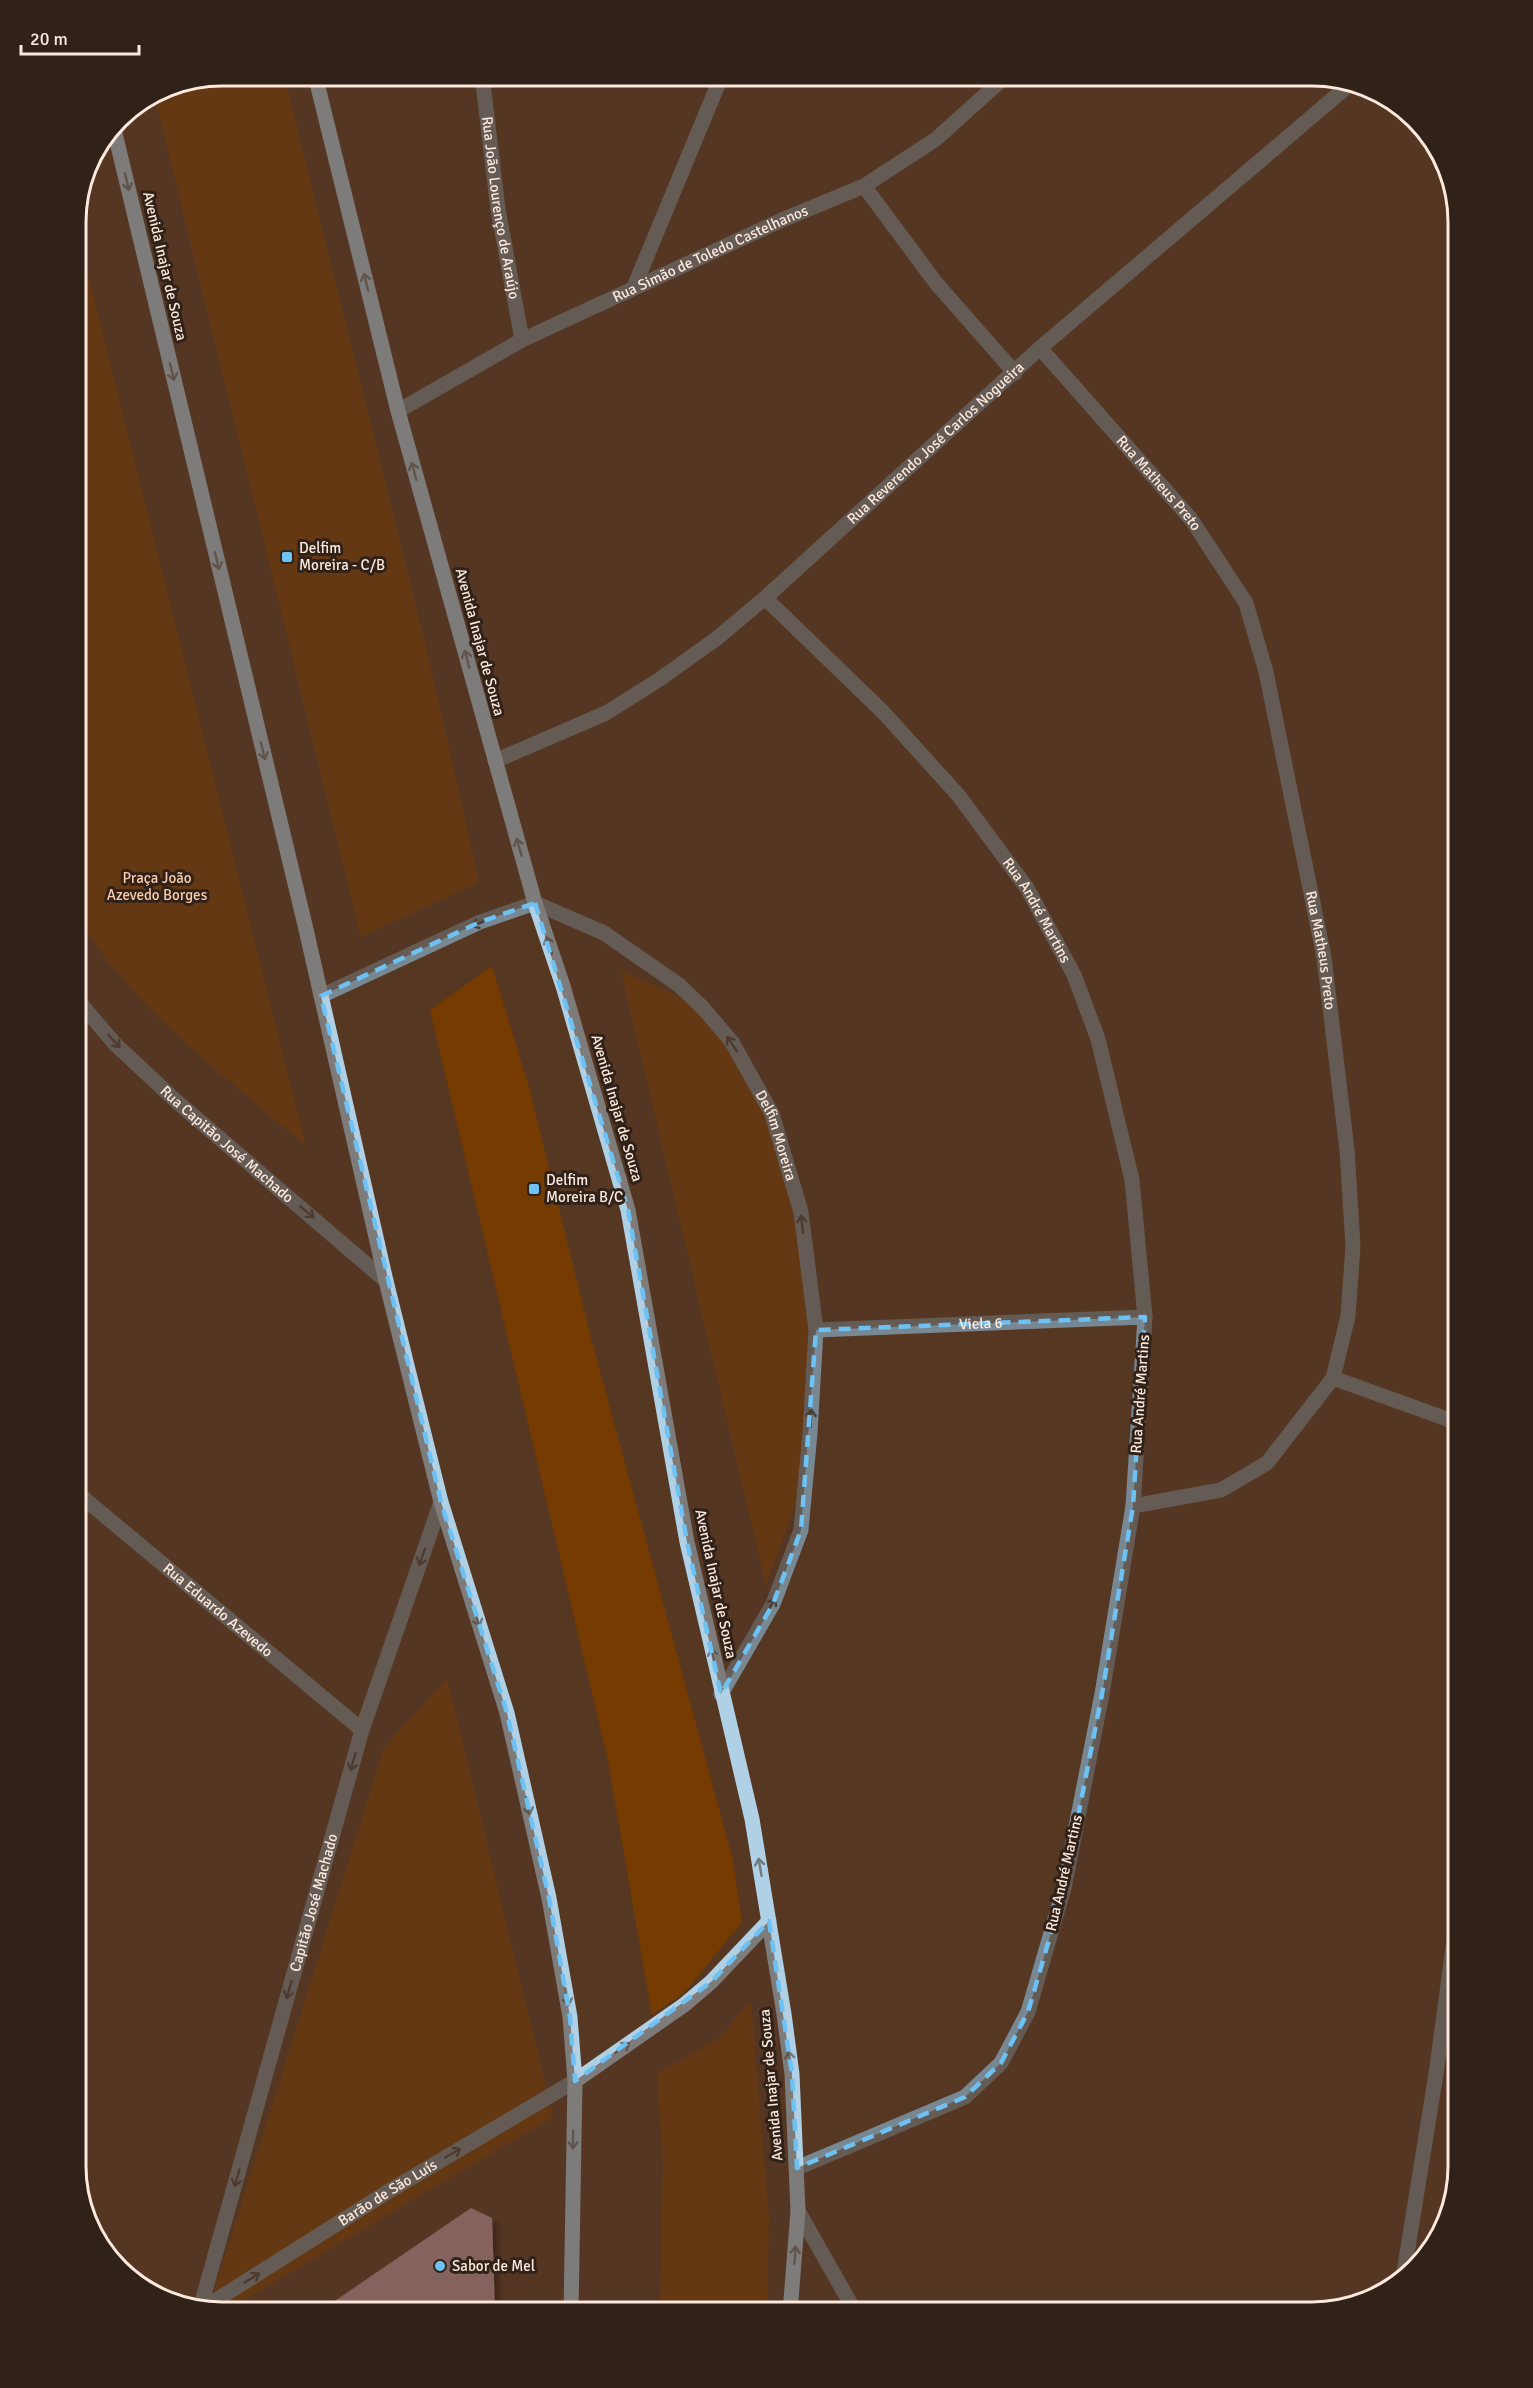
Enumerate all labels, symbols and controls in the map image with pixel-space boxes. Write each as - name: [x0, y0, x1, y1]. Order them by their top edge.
- scale bar: [21, 18, 140, 56]
- text: 20 m: [30, 28, 68, 50]
- street label: Rua João Lourenço de Araújo: [478, 115, 523, 301]
- one-way arrow: [121, 172, 133, 191]
- street label: Avenida Inajar de Souza: [139, 190, 191, 342]
- street label: Rua Simão de Toledo Castelhanos: [610, 201, 811, 306]
- one-way arrow: [360, 273, 372, 292]
- street label: Rua Reverendo José Carlos Nogueira: [843, 358, 1028, 528]
- one-way arrow: [167, 362, 179, 381]
- street label: Rua Matheus Preto: [1113, 432, 1205, 534]
- one-way arrow: [408, 462, 420, 481]
- place label: Delfim Moreira - C/B: [299, 539, 385, 574]
- marker: Delfim Moreira - C/B: [280, 550, 294, 564]
- one-way arrow: [212, 552, 224, 571]
- street label: Avenida Inajar de Souza: [452, 566, 508, 718]
- one-way arrow: [460, 650, 472, 669]
- one-way arrow: [258, 741, 270, 760]
- one-way arrow: [513, 838, 524, 857]
- street label: Rua André Martins: [999, 854, 1075, 966]
- park label: Praça João Azevedo Borges: [107, 869, 208, 904]
- street label: Rua Matheus Preto: [1302, 889, 1339, 1011]
- one-way arrow: [471, 918, 489, 929]
- one-way arrow: [543, 936, 554, 955]
- street label: Avenida Inajar de Souza: [587, 1032, 647, 1184]
- one-way arrow: [107, 1033, 121, 1048]
- one-way arrow: [726, 1036, 738, 1052]
- street label: Rua Capitão José Machado: [156, 1082, 297, 1207]
- street label: Delfim Moreira: [751, 1087, 800, 1183]
- place label: Delfim Moreira B/C: [546, 1171, 623, 1206]
- marker: Delfim Moreira B/C: [527, 1182, 541, 1196]
- one-way arrow: [299, 1205, 314, 1219]
- one-way arrow: [797, 1214, 808, 1234]
- street label: Viela 6: [959, 1314, 1003, 1333]
- street label: Rua André Martins: [1127, 1334, 1153, 1454]
- one-way arrow: [806, 1408, 817, 1428]
- street label: Avenida Inajar de Souza: [691, 1508, 741, 1660]
- one-way arrow: [415, 1547, 426, 1566]
- street label: Rua Eduardo Azevedo: [159, 1559, 277, 1661]
- one-way arrow: [765, 1598, 777, 1616]
- one-way arrow: [472, 1608, 483, 1627]
- one-way arrow: [707, 1647, 718, 1667]
- one-way arrow: [347, 1752, 358, 1771]
- one-way arrow: [523, 1796, 534, 1815]
- street label: Rua André Martins: [1042, 1813, 1086, 1933]
- street label: Capitão José Machado: [286, 1831, 342, 1974]
- one-way arrow: [754, 1858, 765, 1878]
- one-way arrow: [283, 1980, 294, 1999]
- one-way arrow: [561, 1987, 572, 2007]
- street label: Avenida Inajar de Souza: [755, 2008, 787, 2162]
- one-way arrow: [614, 2042, 630, 2054]
- one-way arrow: [784, 2051, 795, 2070]
- one-way arrow: [568, 2129, 579, 2149]
- one-way arrow: [444, 2147, 461, 2159]
- street label: Barão de São Luís: [335, 2155, 441, 2230]
- one-way arrow: [230, 2168, 242, 2187]
- one-way arrow: [790, 2245, 801, 2265]
- place label: Sabor de Mel: [452, 2257, 535, 2275]
- marker: Sabor de Mel: [433, 2259, 447, 2273]
- one-way arrow: [243, 2272, 260, 2284]

